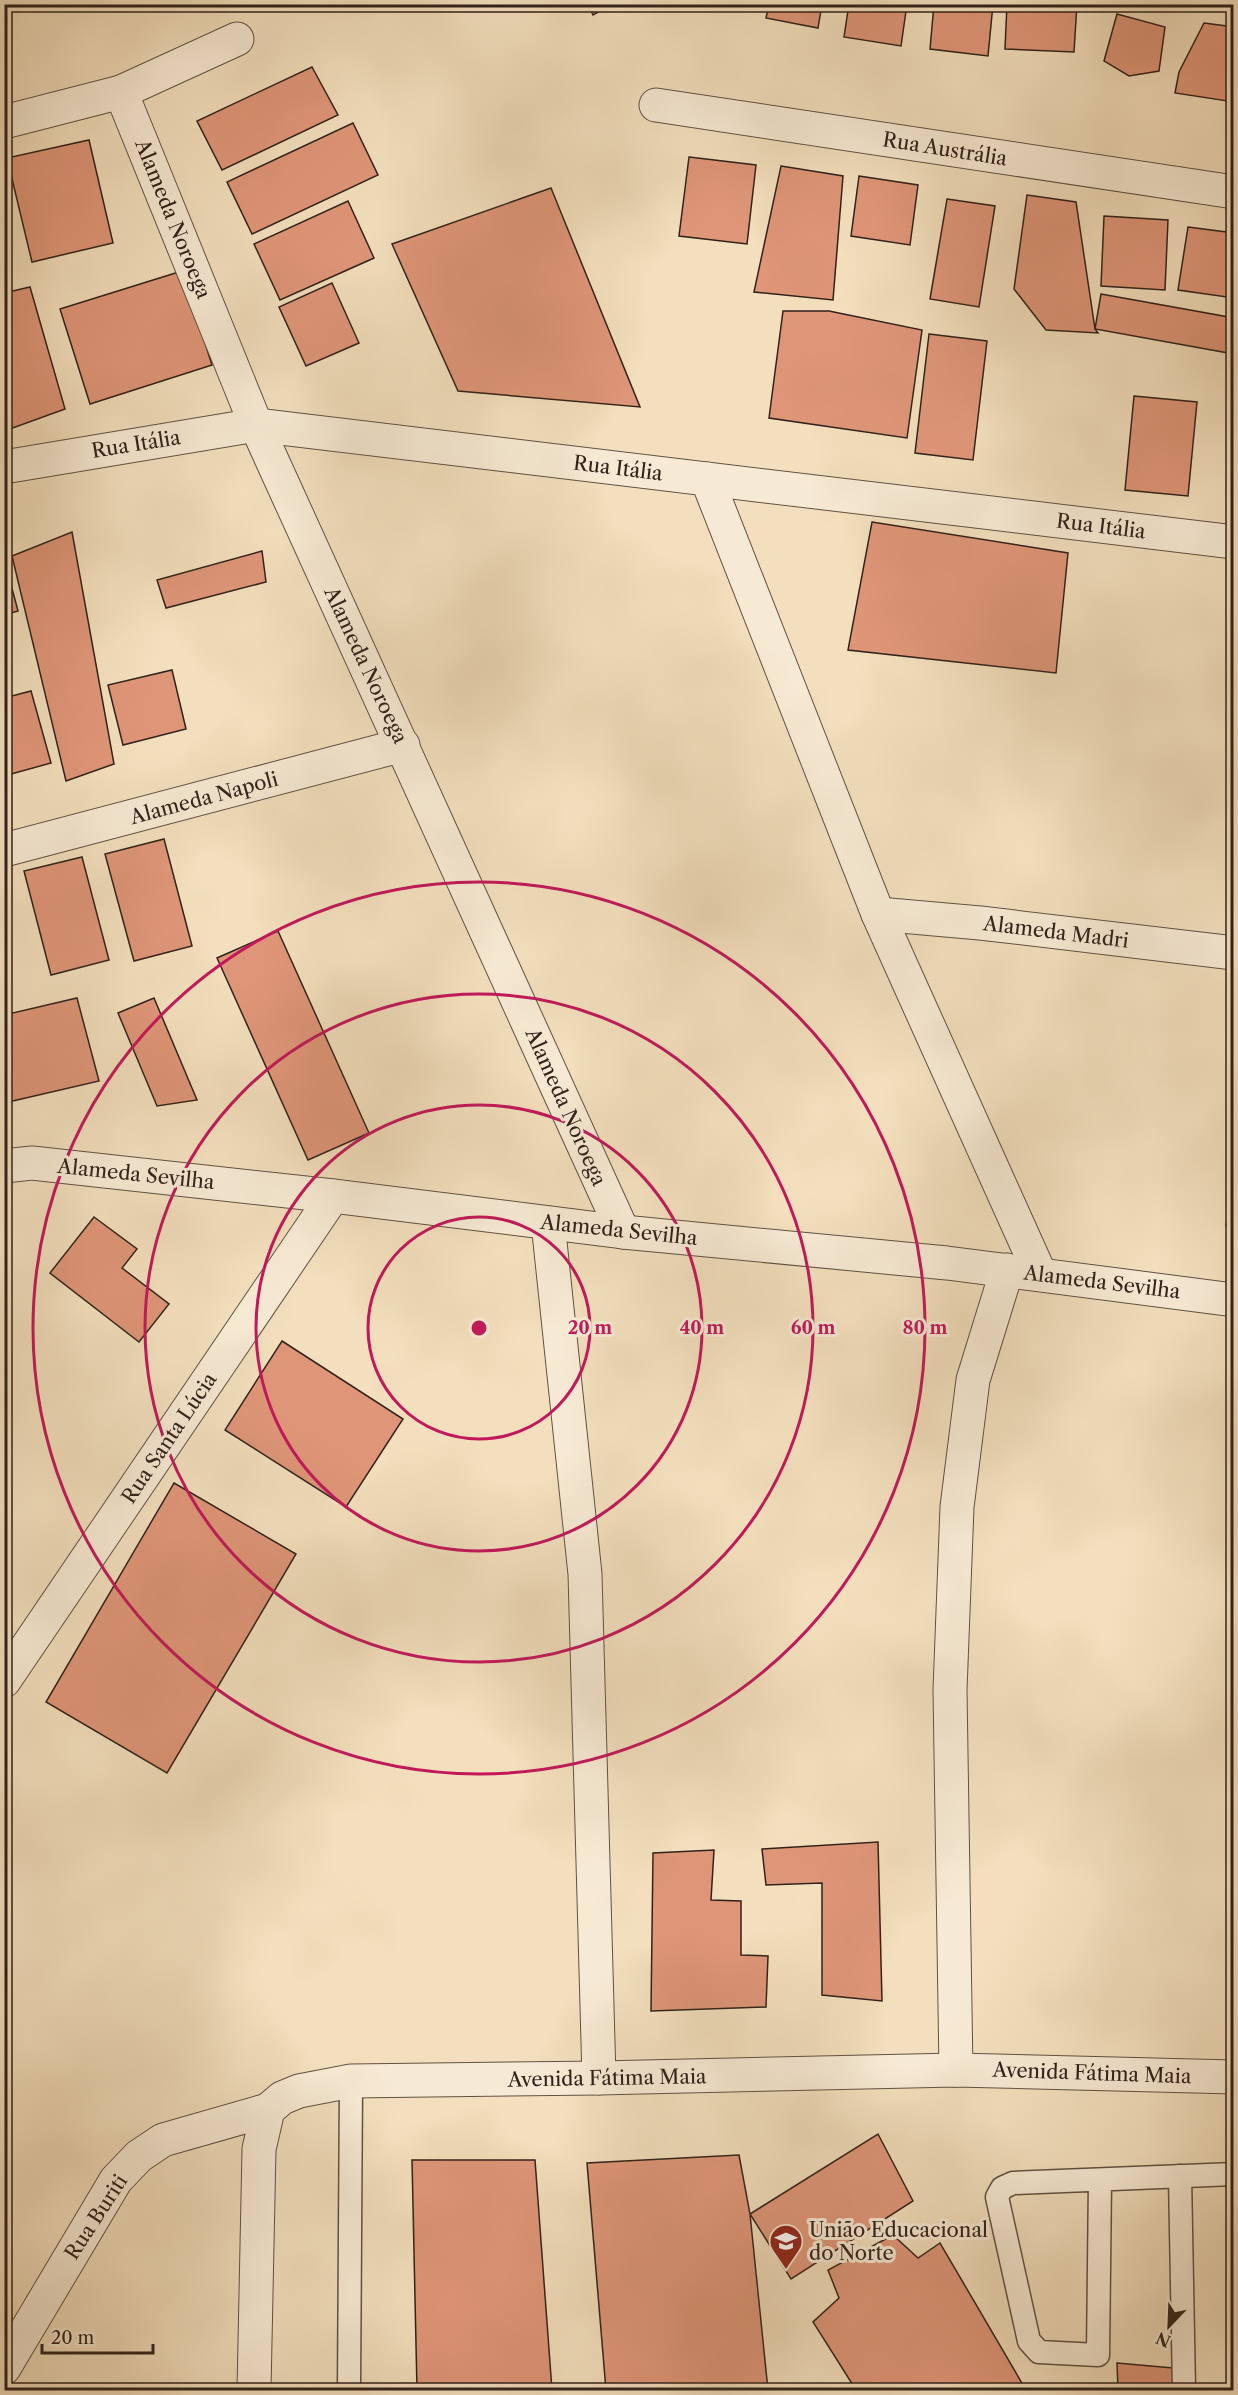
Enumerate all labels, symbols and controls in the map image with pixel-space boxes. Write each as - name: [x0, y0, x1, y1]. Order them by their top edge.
- street label: Rua Austrália: [881, 127, 1009, 171]
- street label: Alameda Noroega: [130, 135, 216, 303]
- street label: Rua Itália: [90, 425, 183, 463]
- street label: Rua Itália: [572, 451, 665, 485]
- street label: Rua Itália: [1055, 509, 1148, 543]
- street label: Alameda Noroega: [319, 582, 413, 747]
- street label: Alameda Napoli: [126, 767, 281, 830]
- street label: Alameda Madri: [981, 911, 1130, 953]
- street label: Alameda Noroega: [520, 1024, 612, 1190]
- street label: Alameda Sevilha: [55, 1154, 216, 1194]
- street label: Alameda Sevilha: [538, 1210, 699, 1250]
- street label: Alameda Sevilha: [1021, 1260, 1182, 1304]
- text: 20 m: [568, 1317, 612, 1339]
- text: 40 m: [680, 1317, 724, 1339]
- text: 60 m: [791, 1317, 835, 1339]
- text: 80 m: [902, 1317, 948, 1339]
- centre of rings: [469, 1318, 489, 1338]
- street label: Rua Santa Lúcia: [116, 1368, 222, 1508]
- street label: Avenida Fátima Maia: [991, 2058, 1192, 2088]
- street label: Avenida Fátima Maia: [506, 2064, 707, 2092]
- street label: Rua Buriti: [60, 2170, 132, 2264]
- place label: União Educacional do Norte: [809, 2218, 988, 2265]
- school or university icon: União Educacional do Norte: [768, 2223, 804, 2270]
- north arrow: [1139, 2296, 1199, 2356]
- scale bar: [42, 2317, 153, 2355]
- text: 20 m: [51, 2327, 95, 2349]
- text: N: [1153, 2328, 1173, 2352]

